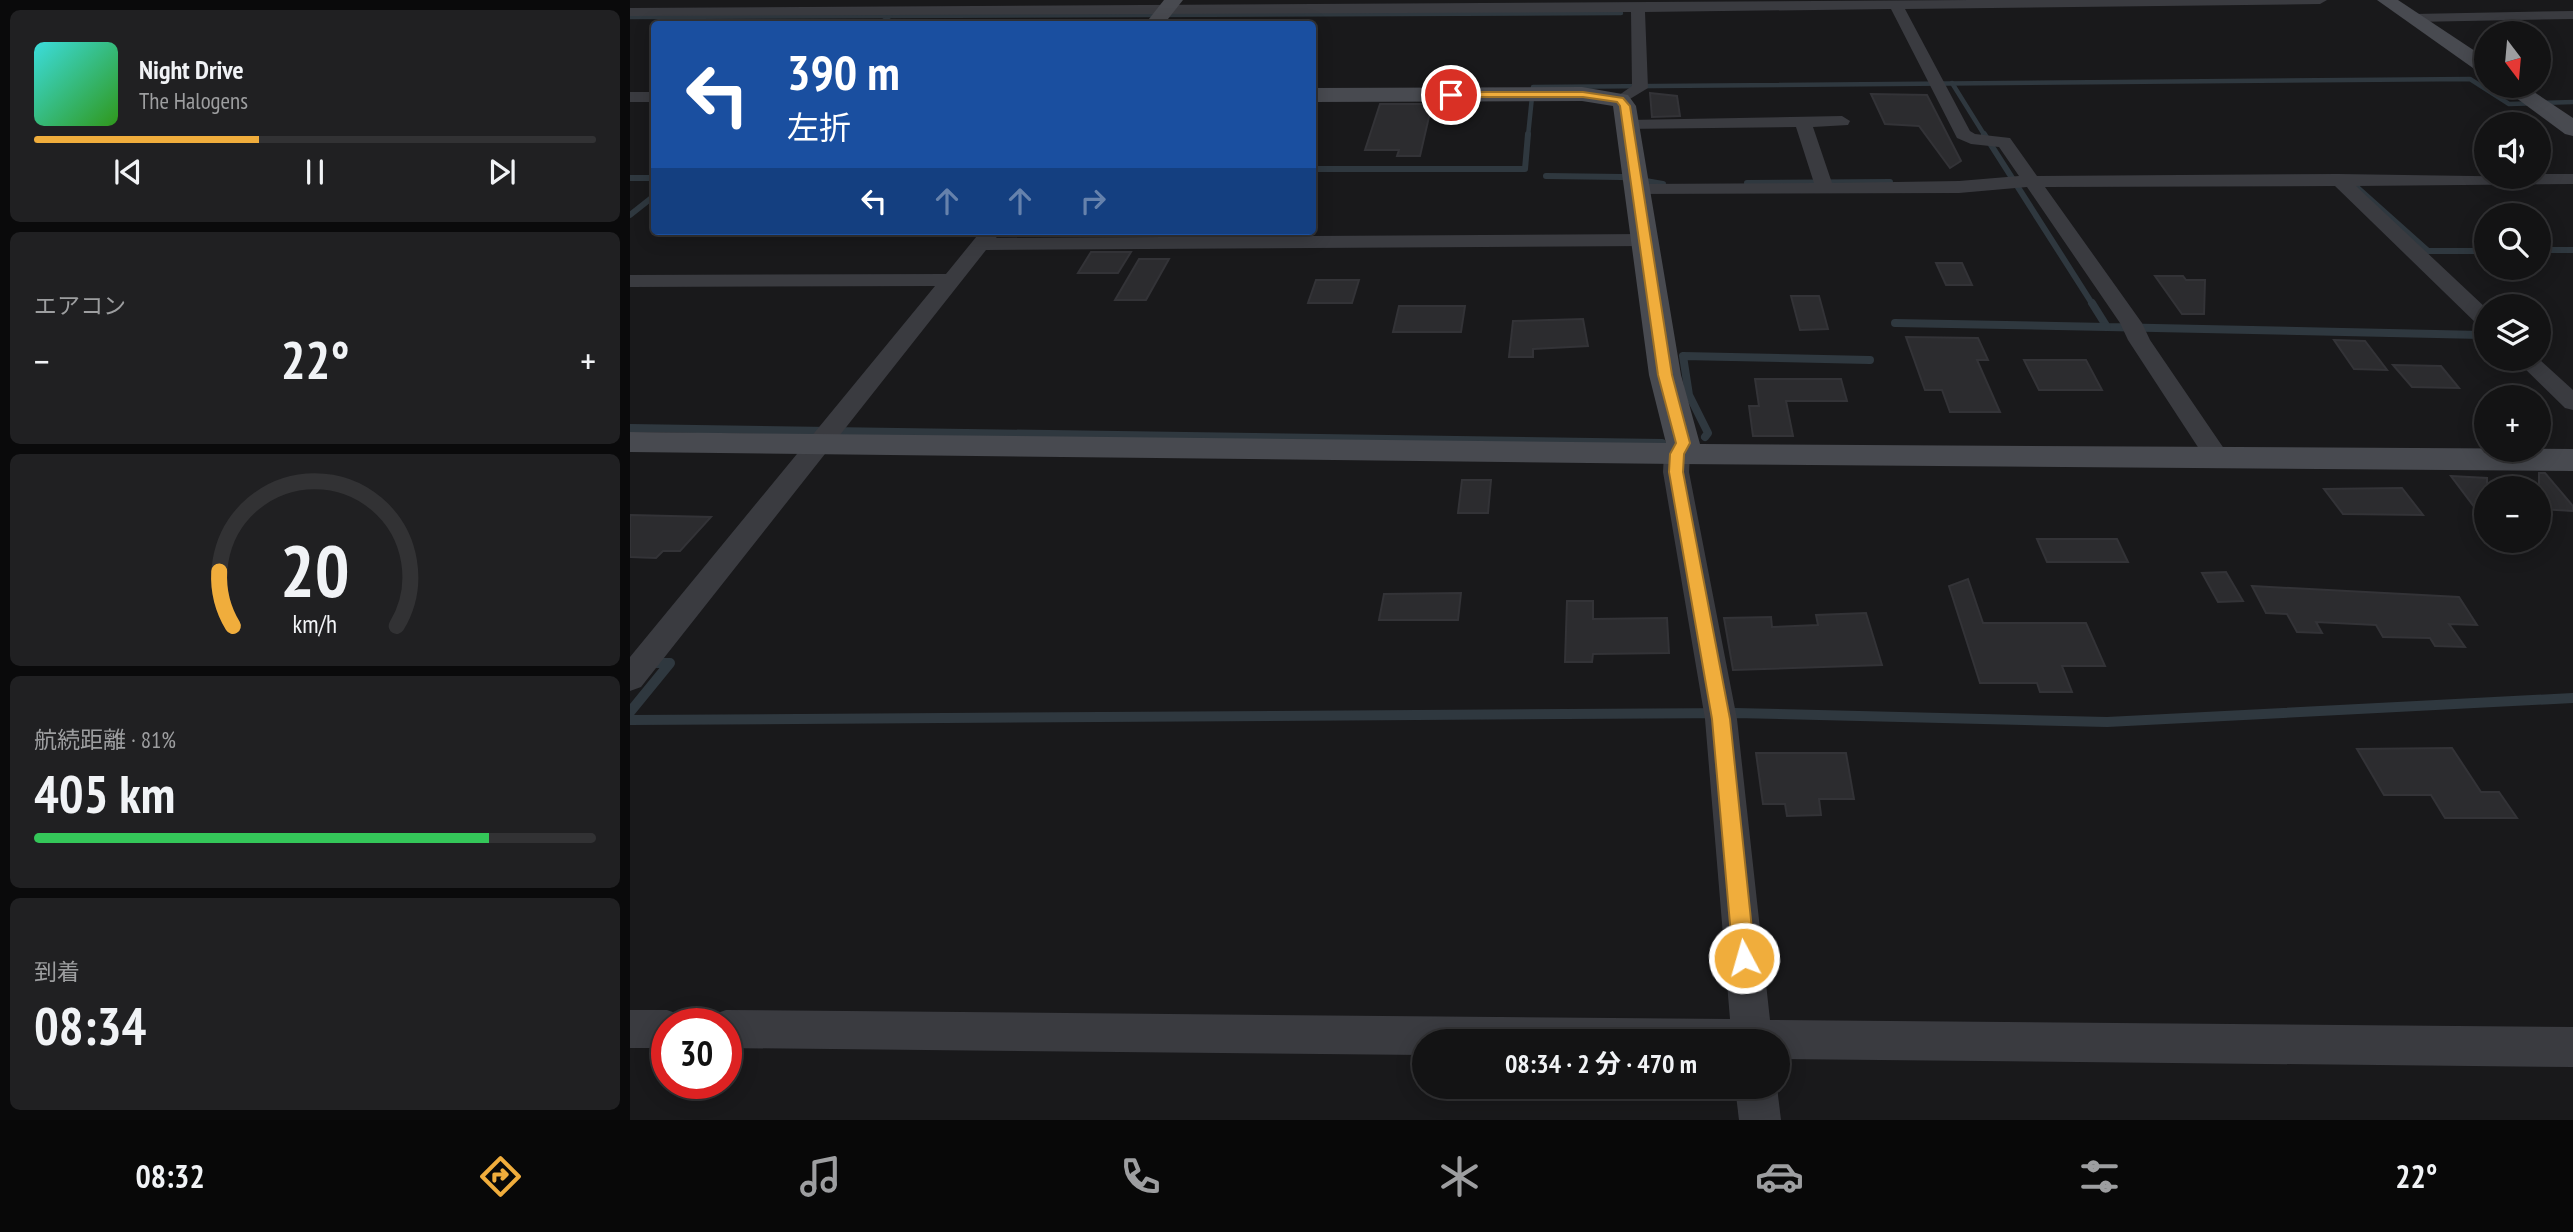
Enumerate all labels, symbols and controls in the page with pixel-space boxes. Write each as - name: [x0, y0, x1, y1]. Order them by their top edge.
- north arrow: [2474, 21, 2552, 98]
- map controls: [2474, 21, 2551, 553]
- text: 390 m: [787, 40, 900, 104]
- icon: left: [672, 49, 763, 140]
- text: Night Drive: [139, 53, 244, 86]
- pin: [1421, 65, 1481, 125]
- icon: arrive: [1432, 76, 1470, 114]
- text: The Halogens: [139, 86, 248, 115]
- text: 左折: [787, 106, 851, 148]
- button: sound: [2474, 112, 2551, 189]
- icon: previous: [109, 153, 147, 191]
- icon: pause: [296, 153, 334, 191]
- icon: next: [483, 153, 521, 191]
- icon: left: [855, 182, 893, 220]
- icon: ahead: [928, 182, 966, 220]
- icon: ahead: [1001, 182, 1039, 220]
- icon: right: [1074, 182, 1112, 220]
- button: search: [2474, 203, 2551, 280]
- text: エアコン: [34, 291, 126, 320]
- button: layers: [2474, 294, 2551, 371]
- text: 22°: [281, 326, 349, 393]
- text: −: [34, 336, 50, 385]
- text: +: [580, 336, 596, 385]
- button: +: [2474, 385, 2551, 462]
- button: −: [2474, 476, 2551, 553]
- text: 20: [280, 522, 350, 616]
- text: km/h: [293, 608, 337, 640]
- text: 航続距離 · 81%: [34, 725, 176, 754]
- text: 405 km: [34, 760, 175, 827]
- position arrow: [1707, 921, 1781, 995]
- text: 到着: [34, 957, 80, 986]
- text: 08:34: [34, 992, 146, 1059]
- speed limit sign: 30: [651, 1008, 742, 1099]
- text: 08:34 · 2 分 · 470 m: [1505, 1047, 1697, 1080]
- icon: directions: [476, 1152, 525, 1201]
- icon: music: [796, 1152, 845, 1201]
- icon: phone: [1116, 1152, 1165, 1201]
- icon: climate: [1435, 1152, 1484, 1201]
- icon: car: [1755, 1152, 1804, 1201]
- icon: filters: [2075, 1152, 2124, 1201]
- text: 08:32: [135, 1155, 205, 1197]
- text: 22°: [2395, 1155, 2438, 1197]

